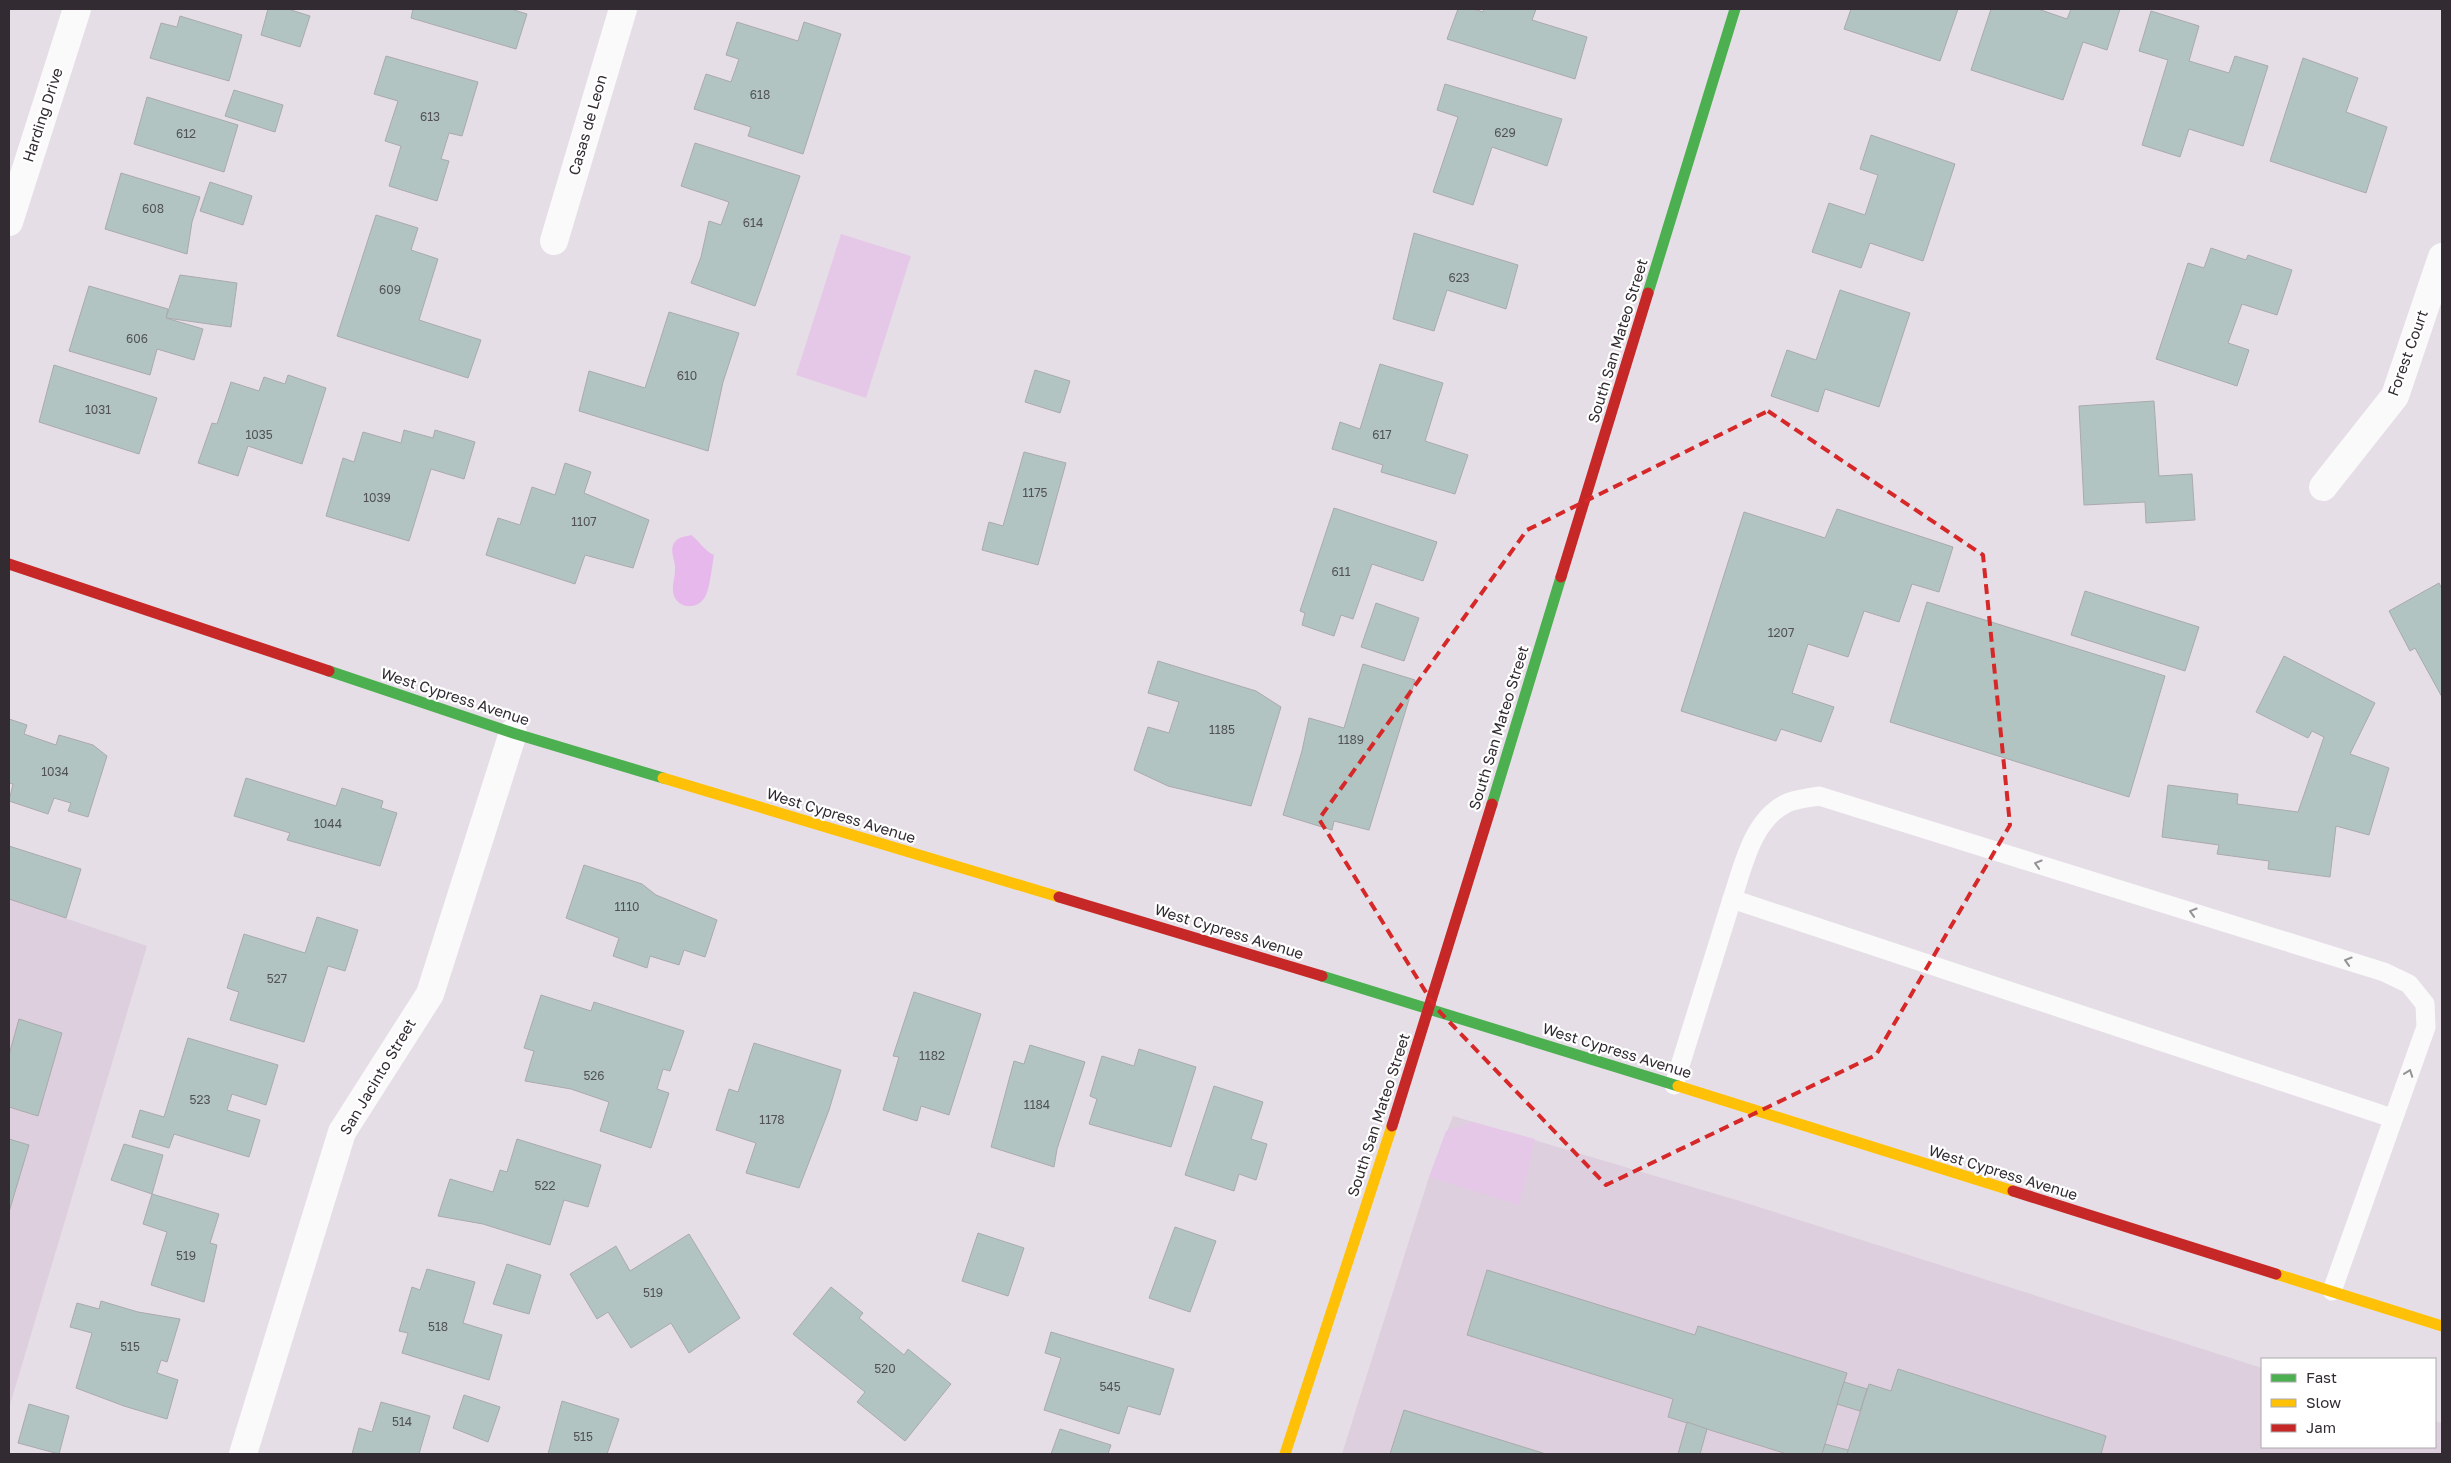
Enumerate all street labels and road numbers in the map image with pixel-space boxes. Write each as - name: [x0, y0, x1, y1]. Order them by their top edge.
- street label: Harding Drive: [18, 65, 66, 164]
- street label: Casas de Leon: [564, 72, 610, 177]
- street label: South San Mateo Street: [1583, 256, 1651, 425]
- street label: Forest Court: [2383, 307, 2431, 398]
- street label: South San Mateo Street: [1464, 643, 1532, 812]
- street label: West Cypress Avenue: [379, 664, 532, 729]
- street label: West Cypress Avenue: [765, 784, 918, 846]
- street label: West Cypress Avenue: [1153, 900, 1306, 962]
- street label: San Jacinto Street: [335, 1015, 419, 1138]
- street label: West Cypress Avenue: [1541, 1019, 1694, 1081]
- street label: South San Mateo Street: [1343, 1031, 1413, 1199]
- street label: West Cypress Avenue: [1927, 1141, 2080, 1203]

